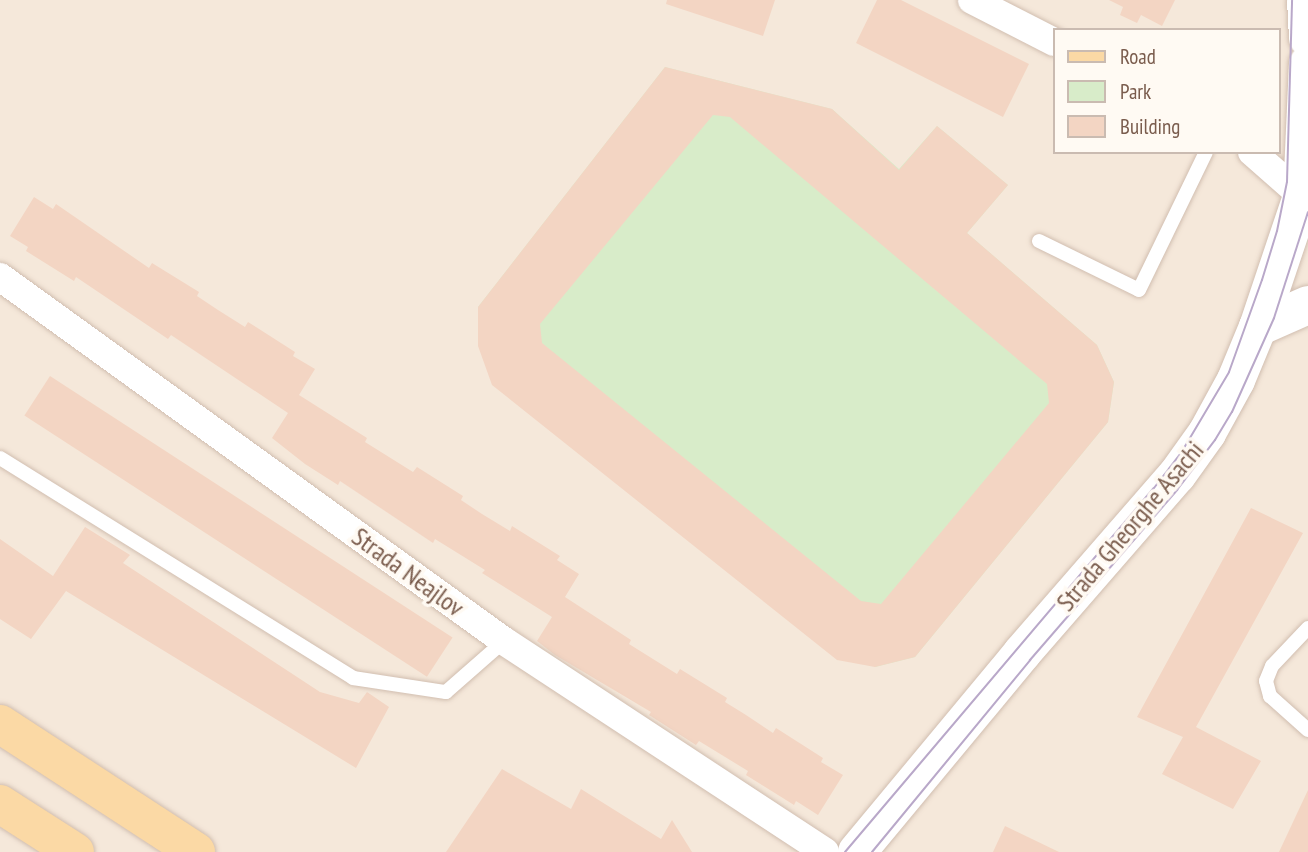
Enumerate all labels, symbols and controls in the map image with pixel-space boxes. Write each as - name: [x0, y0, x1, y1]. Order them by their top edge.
- legend: [1052, 28, 1280, 154]
- text: Road: [1120, 43, 1156, 70]
- text: Park: [1120, 78, 1151, 105]
- text: Building: [1120, 113, 1180, 140]
- street label: Strada Gheorghe Asachi: [1050, 434, 1210, 618]
- street label: Strada Neajlov: [346, 521, 470, 623]

